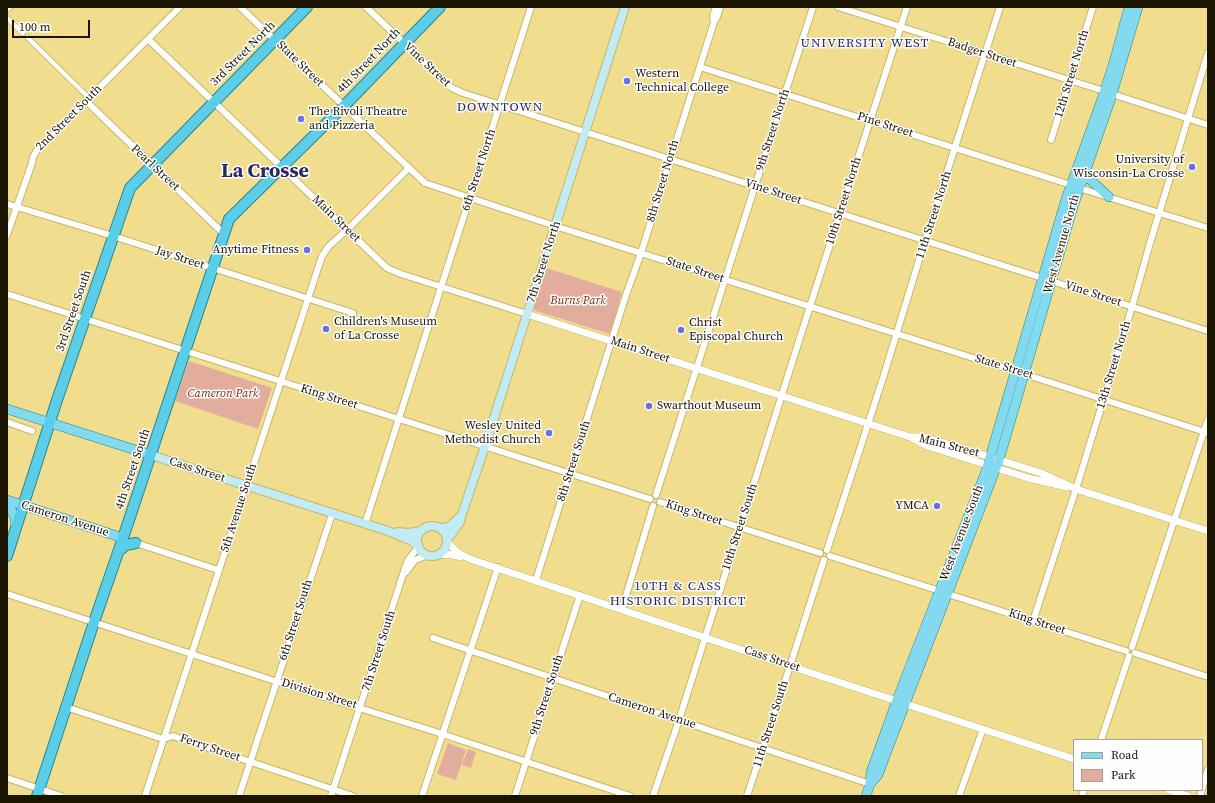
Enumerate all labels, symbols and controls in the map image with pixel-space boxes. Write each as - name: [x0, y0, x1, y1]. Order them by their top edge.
- scale bar: [14, 12, 92, 38]
- street label: 3rd Street North: [207, 18, 279, 90]
- text: 100 m: [19, 19, 51, 35]
- street label: 4th Street North: [334, 25, 404, 97]
- street label: 12th Street North: [1052, 28, 1092, 120]
- street label: Badger Street: [946, 35, 1018, 71]
- district label: UNIVERSITY WEST: [801, 36, 929, 52]
- street label: State Street: [273, 38, 327, 90]
- street label: Vine Street: [401, 40, 453, 90]
- place label: Western Technical College: [635, 67, 729, 95]
- marker: Western Technical College: [622, 76, 632, 86]
- street label: 2nd Street South: [33, 82, 105, 154]
- street label: 9th Street North: [753, 87, 793, 173]
- district label: DOWNTOWN: [457, 100, 543, 116]
- place label: The Rivoli Theatre and Pizzeria: [309, 105, 407, 133]
- street label: Pine Street: [855, 109, 915, 141]
- marker: The Rivoli Theatre and Pizzeria: [296, 114, 306, 124]
- street label: 6th Street North: [459, 127, 499, 213]
- street label: 8th Street North: [644, 138, 682, 224]
- street label: Pearl Street: [128, 142, 182, 194]
- place label: University of Wisconsin-La Crosse: [1073, 153, 1184, 181]
- street label: 10th Street North: [823, 155, 865, 247]
- district label: La Crosse: [221, 160, 309, 184]
- marker: University of Wisconsin-La Crosse: [1187, 162, 1197, 172]
- street label: 11th Street North: [913, 169, 955, 261]
- street label: Vine Street: [743, 176, 803, 208]
- street label: Main Street: [309, 193, 363, 245]
- street label: West Avenue North: [1041, 193, 1083, 295]
- street label: 7th Street North: [524, 219, 564, 305]
- street label: Jay Street: [154, 243, 206, 273]
- place label: Anytime Fitness: [213, 243, 299, 257]
- marker: Anytime Fitness: [302, 245, 312, 255]
- street label: State Street: [664, 254, 726, 286]
- street label: 3rd Street South: [53, 268, 95, 354]
- street label: Vine Street: [1063, 278, 1123, 310]
- park label: Burns Park: [550, 294, 606, 308]
- place label: Children's Museum of La Crosse: [334, 315, 437, 343]
- place label: Christ Episcopal Church: [689, 316, 783, 344]
- street label: 13th Street North: [1094, 319, 1134, 411]
- marker: Children's Museum of La Crosse: [321, 324, 331, 334]
- marker: Christ Episcopal Church: [676, 325, 686, 335]
- street label: Main Street: [609, 334, 671, 366]
- street label: State Street: [973, 351, 1035, 383]
- street label: King Street: [299, 382, 359, 412]
- park label: Cameron Park: [187, 387, 259, 401]
- place label: Swarthout Museum: [657, 399, 761, 413]
- marker: Swarthout Museum: [644, 401, 654, 411]
- place label: Wesley United Methodist Church: [445, 419, 541, 447]
- street label: 8th Street South: [554, 419, 594, 503]
- street label: 4th Street South: [112, 427, 154, 511]
- marker: Wesley United Methodist Church: [544, 428, 554, 438]
- street label: Main Street: [917, 432, 981, 460]
- street label: Cass Street: [167, 454, 227, 486]
- street label: 5th Avenue South: [218, 462, 260, 554]
- street label: 10th Street South: [719, 482, 761, 572]
- street label: West Avenue South: [937, 483, 987, 583]
- street label: King Street: [664, 497, 724, 529]
- street label: Cameron Avenue: [19, 498, 111, 540]
- place label: YMCA: [895, 499, 929, 513]
- marker: YMCA: [932, 501, 942, 511]
- street label: 6th Street South: [276, 578, 316, 662]
- district label: 10TH & CASS HISTORIC DISTRICT: [610, 579, 746, 610]
- street label: King Street: [1007, 606, 1067, 638]
- street label: 7th Street South: [359, 609, 399, 693]
- street label: Cass Street: [742, 643, 802, 675]
- street label: 9th Street South: [527, 653, 567, 737]
- street label: Division Street: [280, 676, 358, 712]
- street label: 11th Street South: [750, 679, 792, 769]
- street label: Cameron Avenue: [606, 690, 698, 732]
- street label: Ferry Street: [178, 731, 242, 765]
- legend: [1073, 739, 1203, 791]
- text: Road: [1111, 747, 1138, 763]
- text: Park: [1111, 767, 1136, 783]

